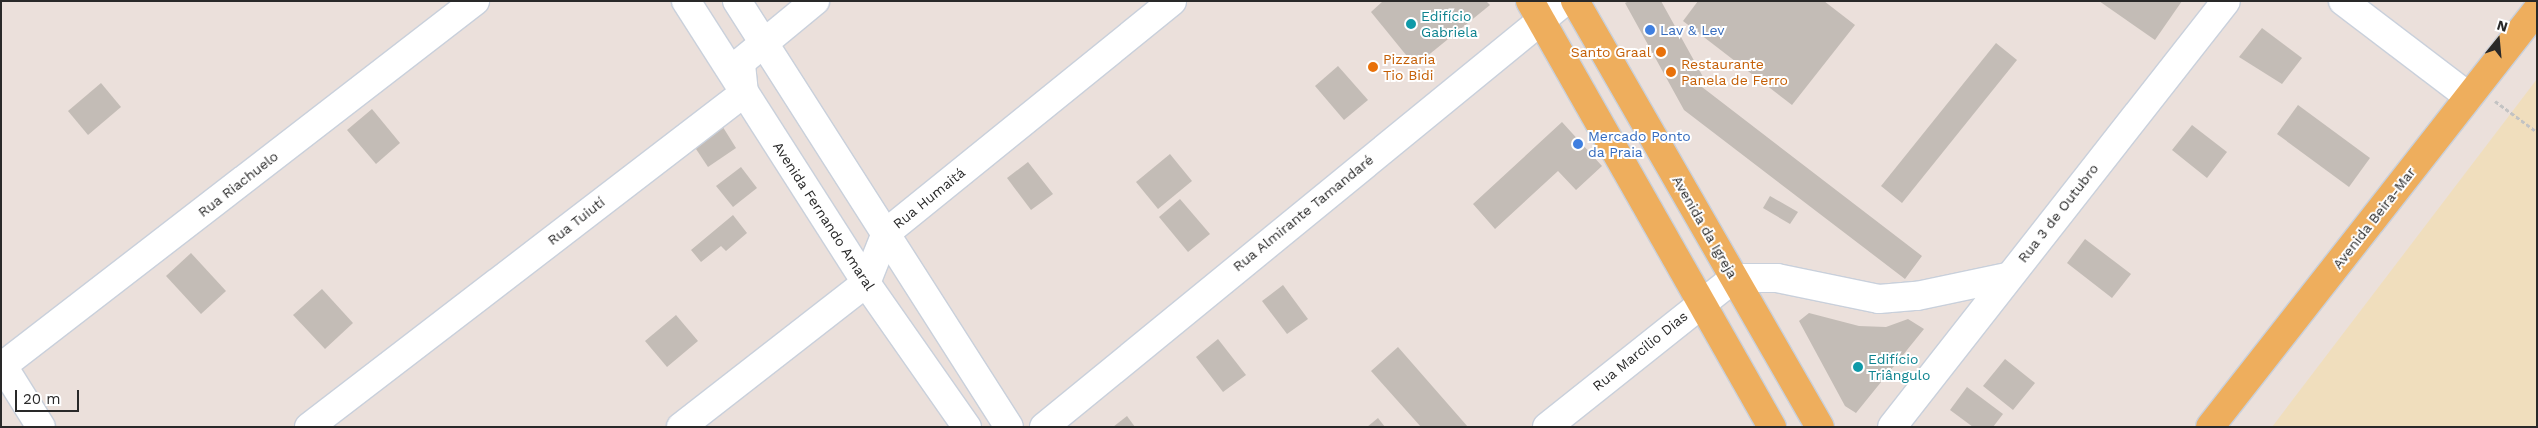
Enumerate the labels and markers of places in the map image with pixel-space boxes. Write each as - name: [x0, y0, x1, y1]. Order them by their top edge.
- place label: Edifício Gabriela: [1421, 8, 1478, 40]
- marker: Edifício Gabriela: [1405, 18, 1417, 30]
- place label: Lav & Lev: [1660, 22, 1725, 38]
- marker: Lav & Lev: [1644, 24, 1656, 36]
- place label: Santo Graal: [1571, 44, 1651, 60]
- marker: Santo Graal: [1655, 46, 1667, 58]
- place label: Pizzaria Tio Bidi: [1383, 51, 1435, 84]
- place label: Restaurante Panela de Ferro: [1681, 56, 1788, 88]
- marker: Pizzaria Tio Bidi: [1367, 61, 1379, 73]
- marker: Restaurante Panela de Ferro: [1665, 66, 1677, 78]
- place label: Mercado Ponto da Praia: [1588, 128, 1691, 160]
- marker: Mercado Ponto da Praia: [1572, 138, 1584, 150]
- place label: Edifício Triângulo: [1868, 351, 1930, 384]
- marker: Edifício Triângulo: [1852, 361, 1864, 373]

